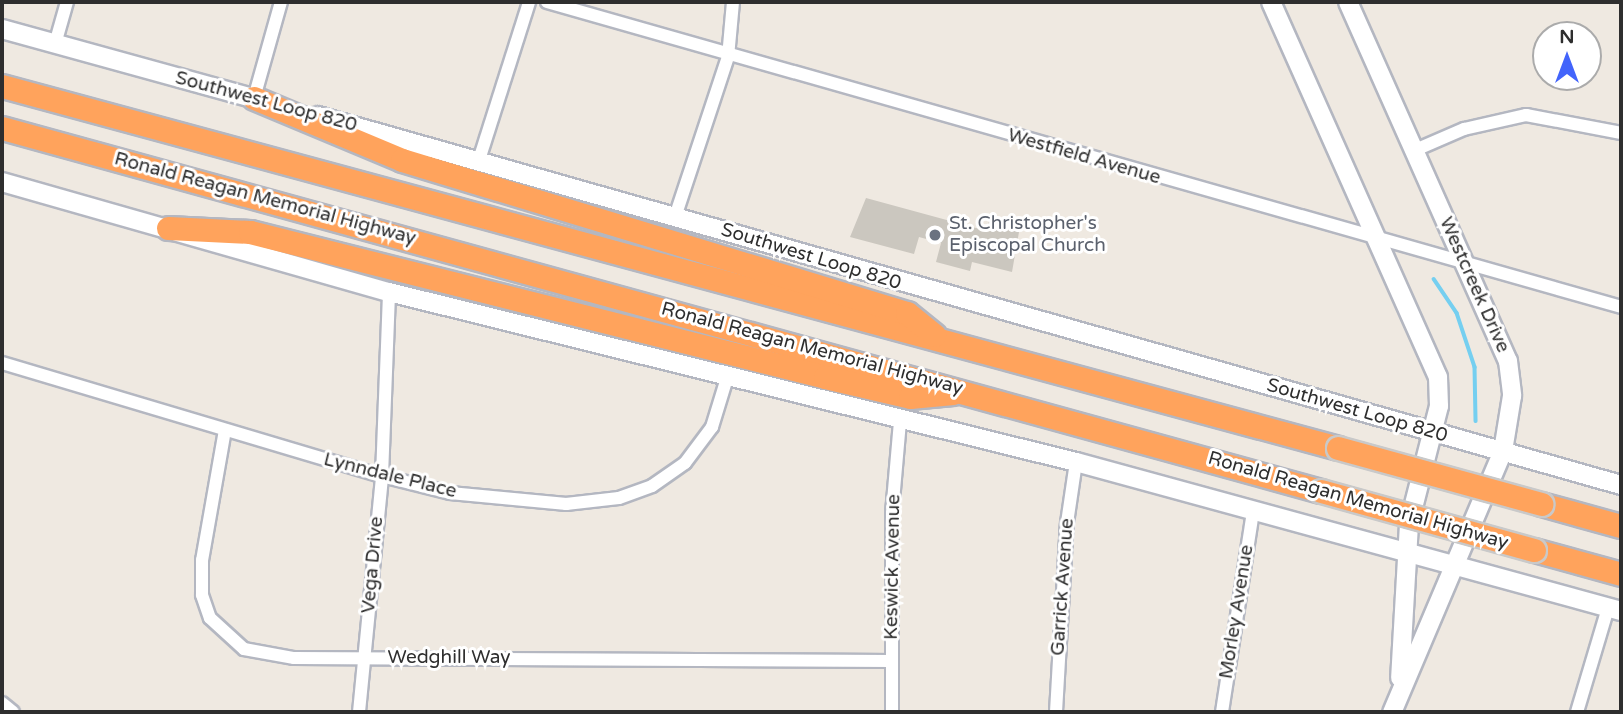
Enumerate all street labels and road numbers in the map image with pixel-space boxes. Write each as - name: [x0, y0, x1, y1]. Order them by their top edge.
- street label: Southwest Loop 820: [173, 67, 359, 137]
- street label: Westfield Avenue: [1005, 124, 1163, 190]
- street label: Ronald Reagan Memorial Highway: [112, 148, 418, 250]
- street label: Westcreek Drive: [1434, 214, 1514, 356]
- street label: Southwest Loop 820: [718, 219, 904, 295]
- street label: Ronald Reagan Memorial Highway: [659, 298, 965, 400]
- street label: Southwest Loop 820: [1264, 374, 1450, 448]
- street label: Ronald Reagan Memorial Highway: [1205, 447, 1511, 555]
- street label: Lynndale Place: [321, 448, 459, 504]
- street label: Keswick Avenue: [880, 494, 906, 640]
- street label: Vega Drive: [357, 516, 389, 614]
- street label: Garrick Avenue: [1047, 517, 1079, 657]
- street label: Morley Avenue: [1215, 543, 1259, 681]
- street label: Wedghill Way: [388, 647, 510, 669]

